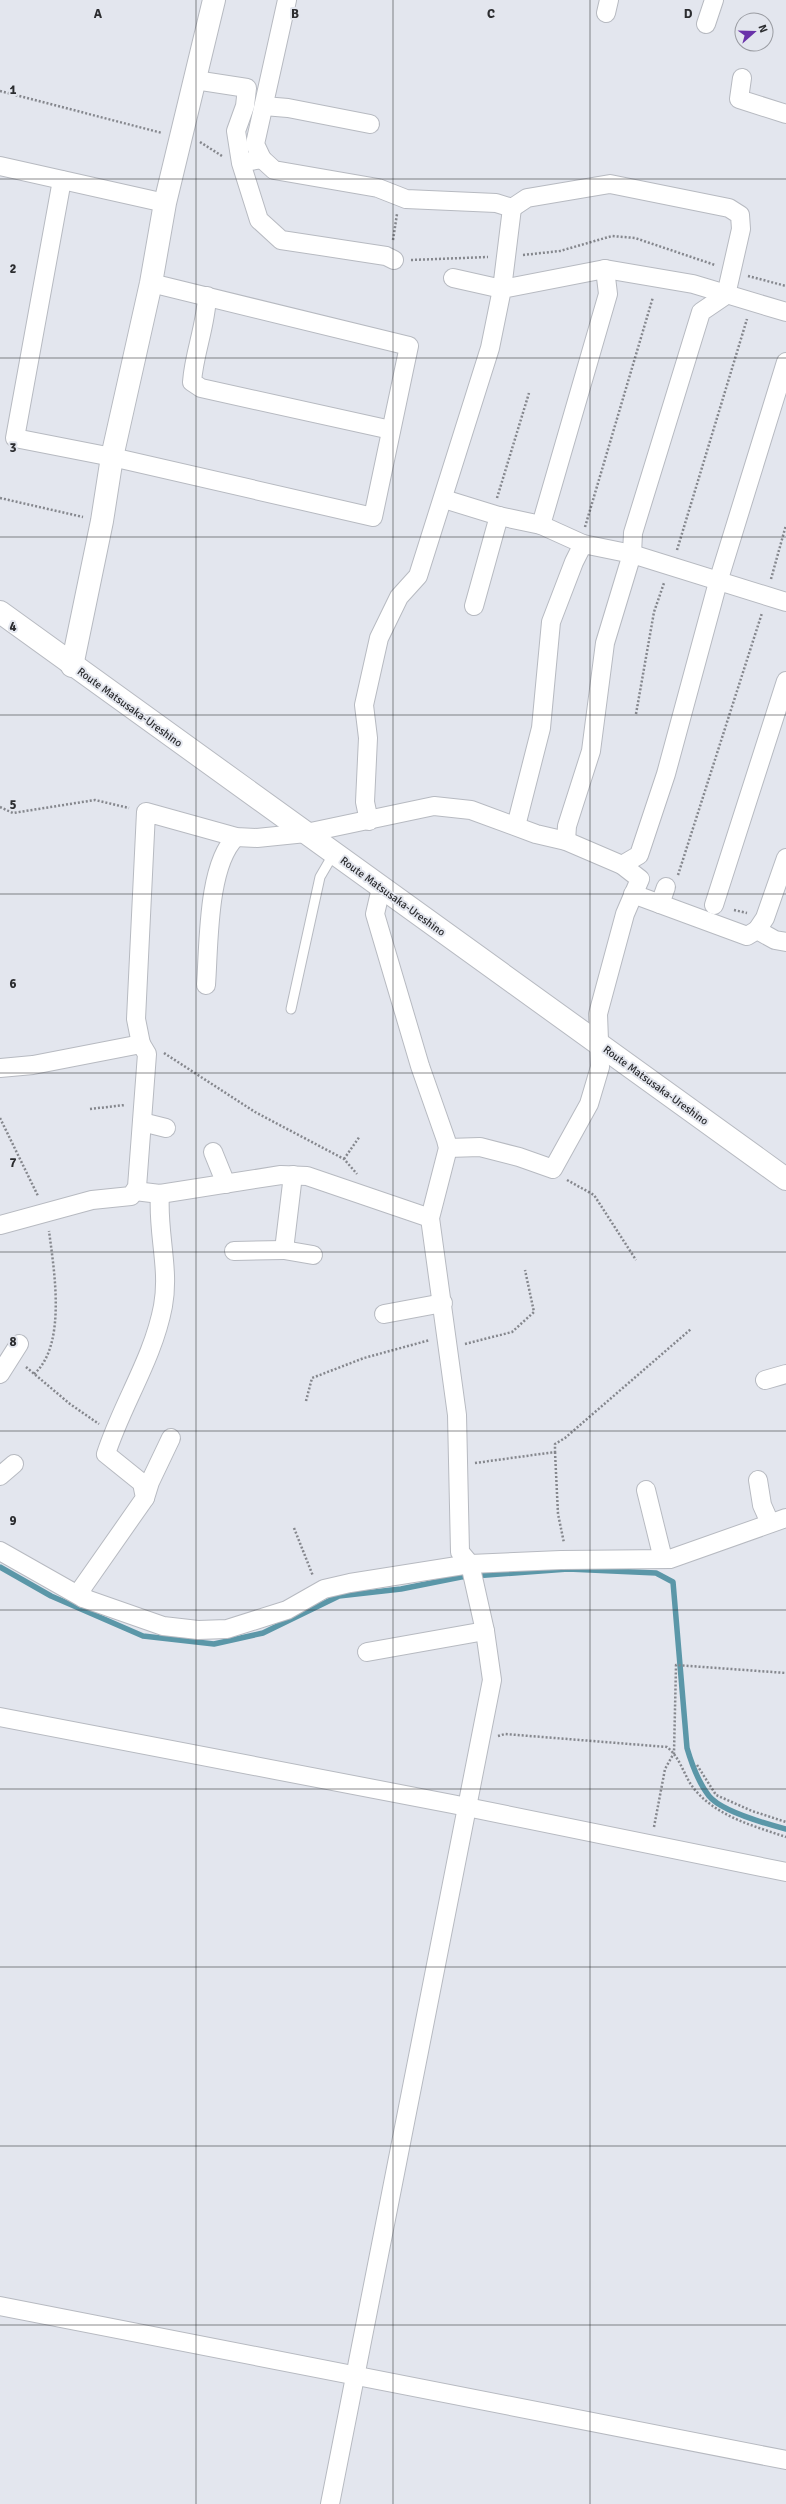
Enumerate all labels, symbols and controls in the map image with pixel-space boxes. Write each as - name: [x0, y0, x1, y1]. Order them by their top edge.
- text: A: [94, 6, 103, 22]
- text: B: [291, 6, 299, 22]
- text: C: [487, 6, 495, 22]
- text: D: [684, 6, 693, 22]
- north arrow: [734, 12, 774, 52]
- text: N: [756, 23, 770, 35]
- text: 1: [9, 82, 17, 98]
- text: 2: [9, 261, 17, 277]
- text: 3: [9, 440, 17, 456]
- text: 4: [9, 619, 17, 635]
- street label: Route Matsusaka-Ureshino: [75, 665, 185, 750]
- text: 5: [9, 797, 17, 813]
- street label: Route Matsusaka-Ureshino: [338, 854, 448, 939]
- text: 6: [9, 976, 17, 992]
- street label: Route Matsusaka-Ureshino: [601, 1043, 711, 1128]
- text: 7: [9, 1155, 17, 1171]
- text: 8: [9, 1334, 17, 1350]
- text: 9: [9, 1513, 17, 1529]

